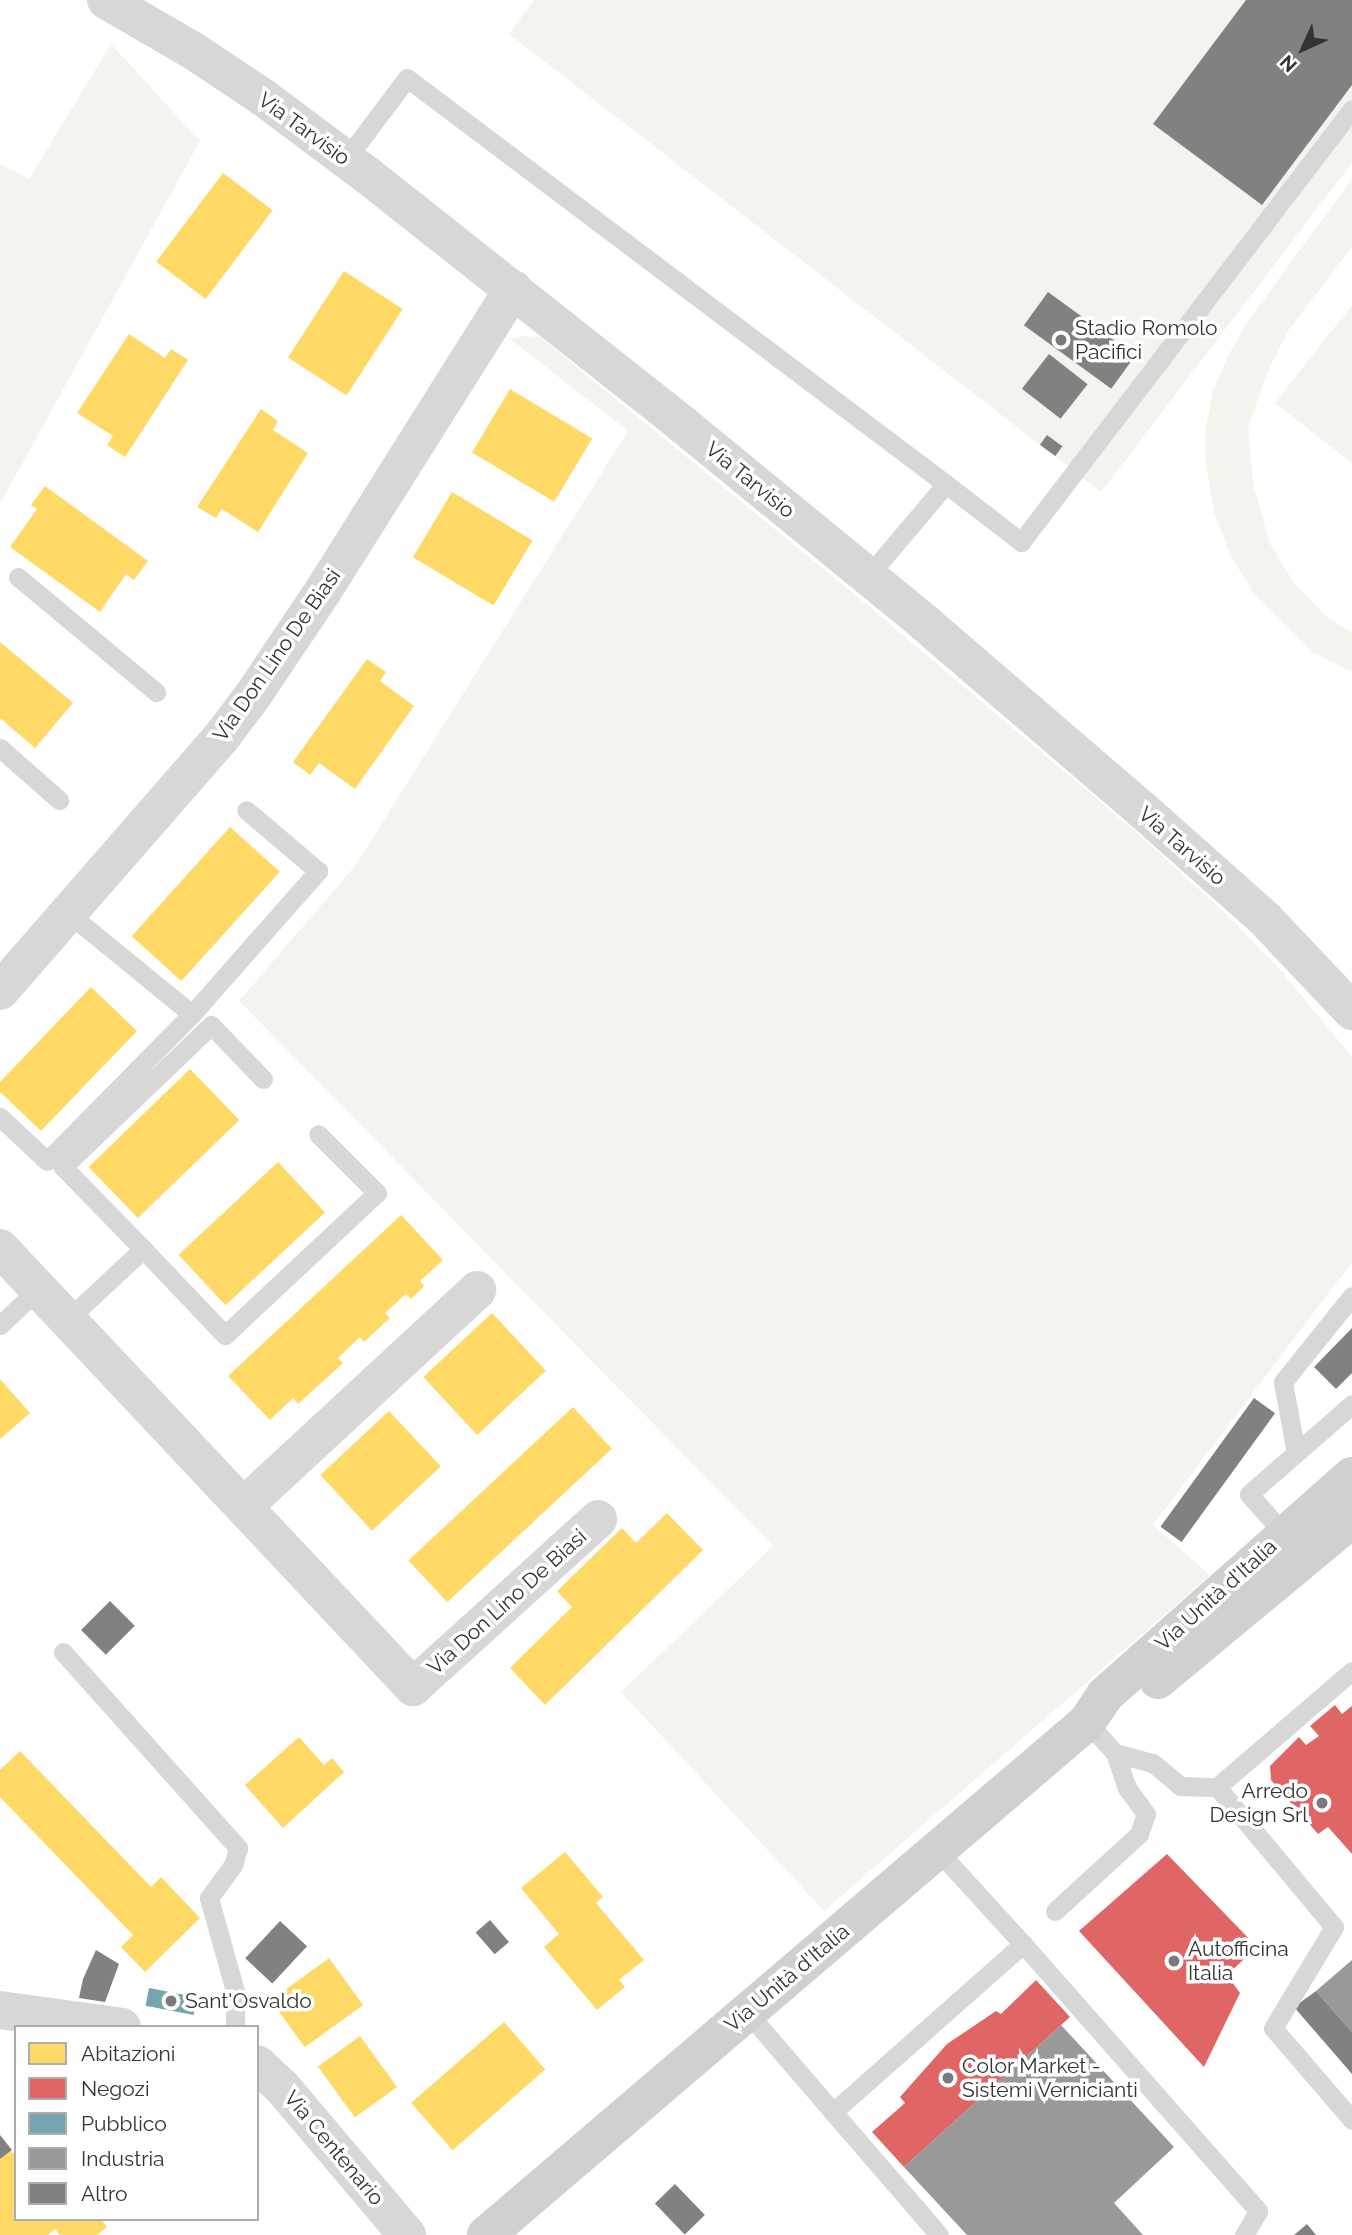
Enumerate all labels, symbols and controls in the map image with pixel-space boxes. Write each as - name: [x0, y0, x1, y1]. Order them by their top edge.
- north arrow: [1268, 14, 1338, 84]
- text: N: [1275, 51, 1301, 77]
- street label: Via Tarvisio: [253, 87, 355, 171]
- place label: Stadio Romolo Pacifici: [1075, 315, 1217, 365]
- marker: Stadio Romolo Pacifici: [1053, 332, 1069, 348]
- street label: Via Tarvisio: [700, 436, 800, 524]
- street label: Via Don Lino De Biasi: [208, 564, 346, 746]
- street label: Via Tarvisio: [1133, 801, 1231, 891]
- street label: Via Don Lino De Biasi: [422, 1524, 592, 1680]
- street label: Via Unità d'Italia: [1150, 1534, 1282, 1656]
- place label: Arredo Design Srl: [1210, 1778, 1308, 1828]
- marker: Arredo Design Srl: [1314, 1795, 1330, 1811]
- street label: Via Unità d'Italia: [720, 1919, 854, 2037]
- place label: Autofficina Italia: [1188, 1936, 1289, 1986]
- marker: Autofficina Italia: [1166, 1953, 1182, 1969]
- place label: Sant'Osvaldo: [185, 1988, 312, 2014]
- marker: Sant'Osvaldo: [163, 1993, 179, 2009]
- legend: [14, 2025, 259, 2221]
- text: Abitazioni: [81, 2041, 175, 2066]
- place label: Color Market - Sistemi Vernicianti: [962, 2053, 1139, 2103]
- marker: Color Market - Sistemi Vernicianti: [940, 2070, 956, 2086]
- text: Negozi: [81, 2076, 150, 2101]
- street label: Via Centenario: [279, 2086, 389, 2210]
- text: Pubblico: [81, 2111, 167, 2136]
- text: Industria: [81, 2146, 165, 2171]
- text: Altro: [81, 2181, 127, 2206]

